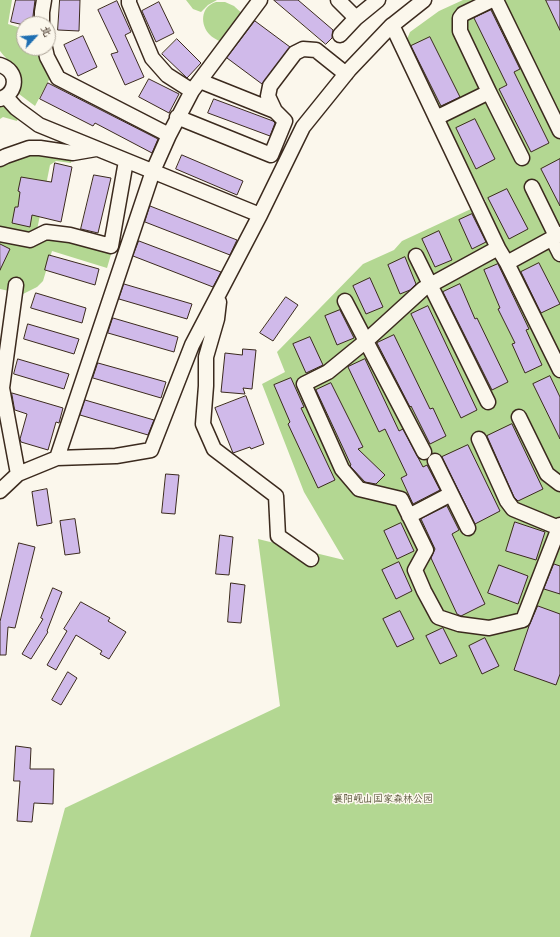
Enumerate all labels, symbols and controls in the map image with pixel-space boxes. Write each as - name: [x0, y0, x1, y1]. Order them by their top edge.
- north arrow: [16, 16, 56, 56]
- text: 北: [37, 23, 55, 39]
- park label: 襄阳岘山国家森林公园: [333, 793, 433, 805]

